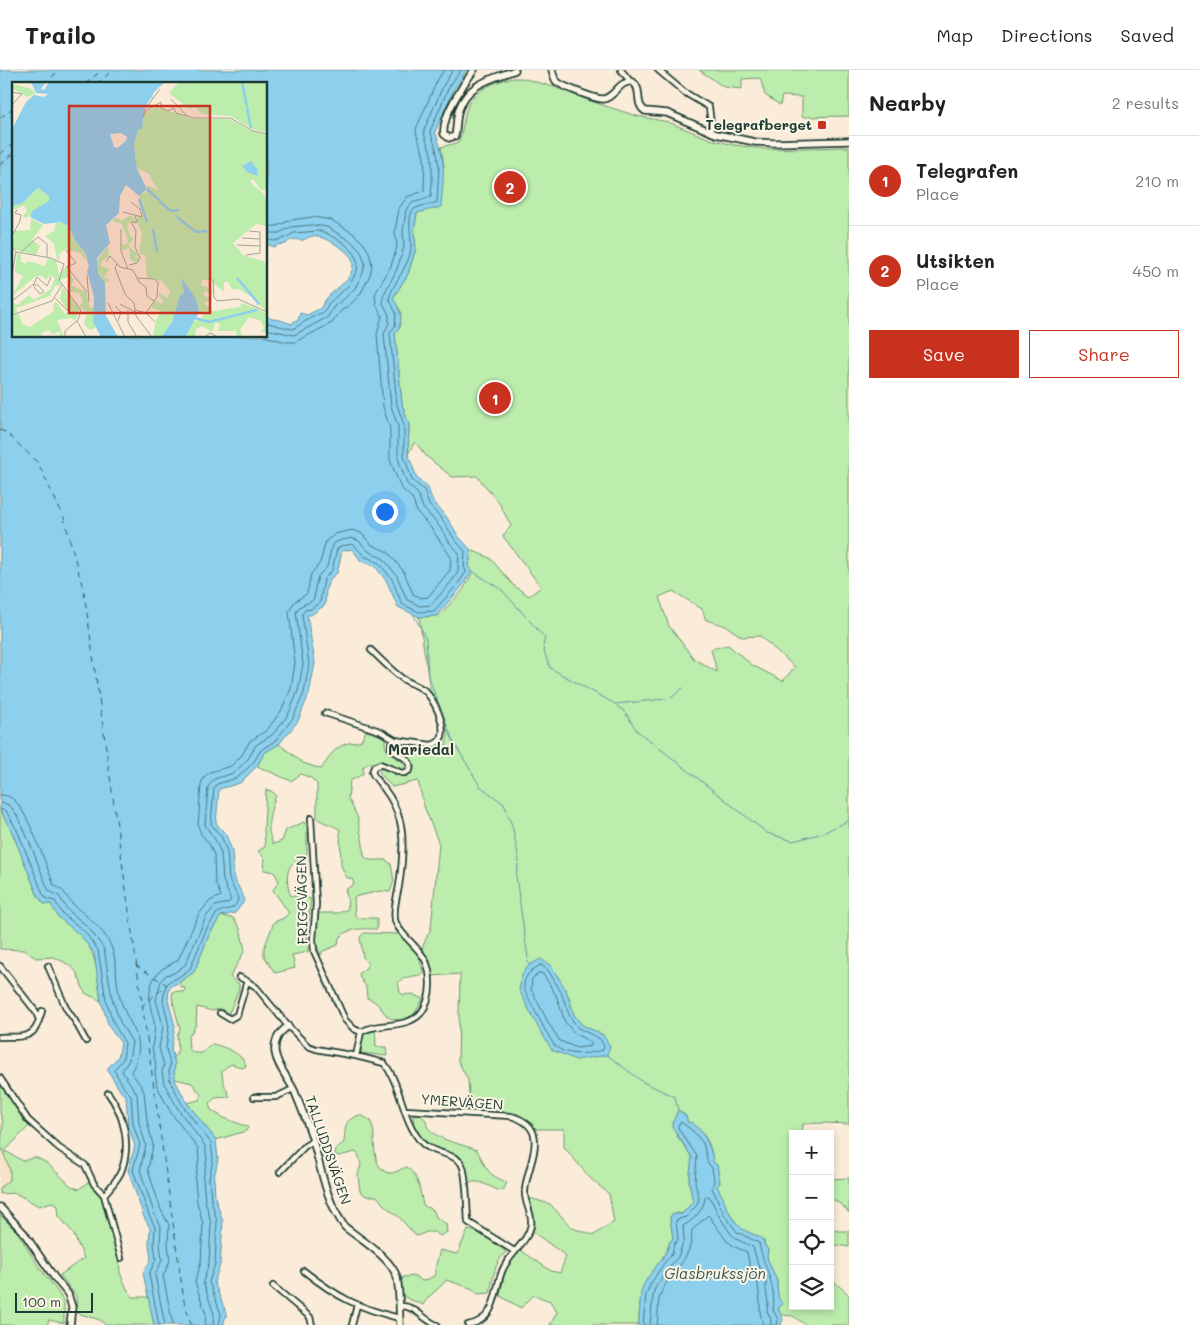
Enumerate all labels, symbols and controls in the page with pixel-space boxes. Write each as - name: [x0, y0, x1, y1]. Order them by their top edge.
- text: Trailo: [25, 19, 96, 50]
- text: Map: [936, 23, 973, 47]
- text: Directions: [1001, 23, 1093, 47]
- text: Saved: [1121, 23, 1174, 47]
- inset map: [12, 82, 268, 338]
- text: Nearby: [869, 89, 946, 116]
- text: 2 results: [1112, 92, 1179, 113]
- place label: Telegrafberget: [706, 115, 812, 134]
- marker: Telegrafberget: [816, 119, 828, 131]
- text: Telegrafen: [916, 158, 1018, 183]
- pin: 2: [494, 168, 526, 206]
- text: 1: [881, 170, 889, 191]
- text: 210 m: [1135, 170, 1179, 191]
- text: Place: [916, 183, 959, 204]
- text: Utsikten: [916, 248, 995, 273]
- text: 2: [881, 260, 889, 281]
- text: 450 m: [1133, 260, 1179, 281]
- text: Place: [916, 273, 959, 294]
- button: Save: [869, 330, 1019, 378]
- button: Share: [1029, 330, 1179, 378]
- pin: 1: [479, 379, 511, 417]
- your location: [372, 499, 398, 525]
- district label: Mariedal: [388, 739, 454, 759]
- street label: FRIGGVÄGEN: [291, 855, 312, 945]
- street label: YMERVÄGEN: [420, 1089, 504, 1114]
- street label: TALLUDDSVÄGEN: [301, 1093, 356, 1207]
- map controls: [789, 1130, 834, 1310]
- button: +: [789, 1130, 834, 1175]
- button: −: [789, 1175, 834, 1220]
- button: locate: [789, 1220, 834, 1265]
- water label: Glasbrukssjön: [664, 1263, 766, 1283]
- button: layers: [789, 1265, 834, 1310]
- scale bar: [15, 1290, 92, 1313]
- text: 100 m: [22, 1292, 61, 1311]

